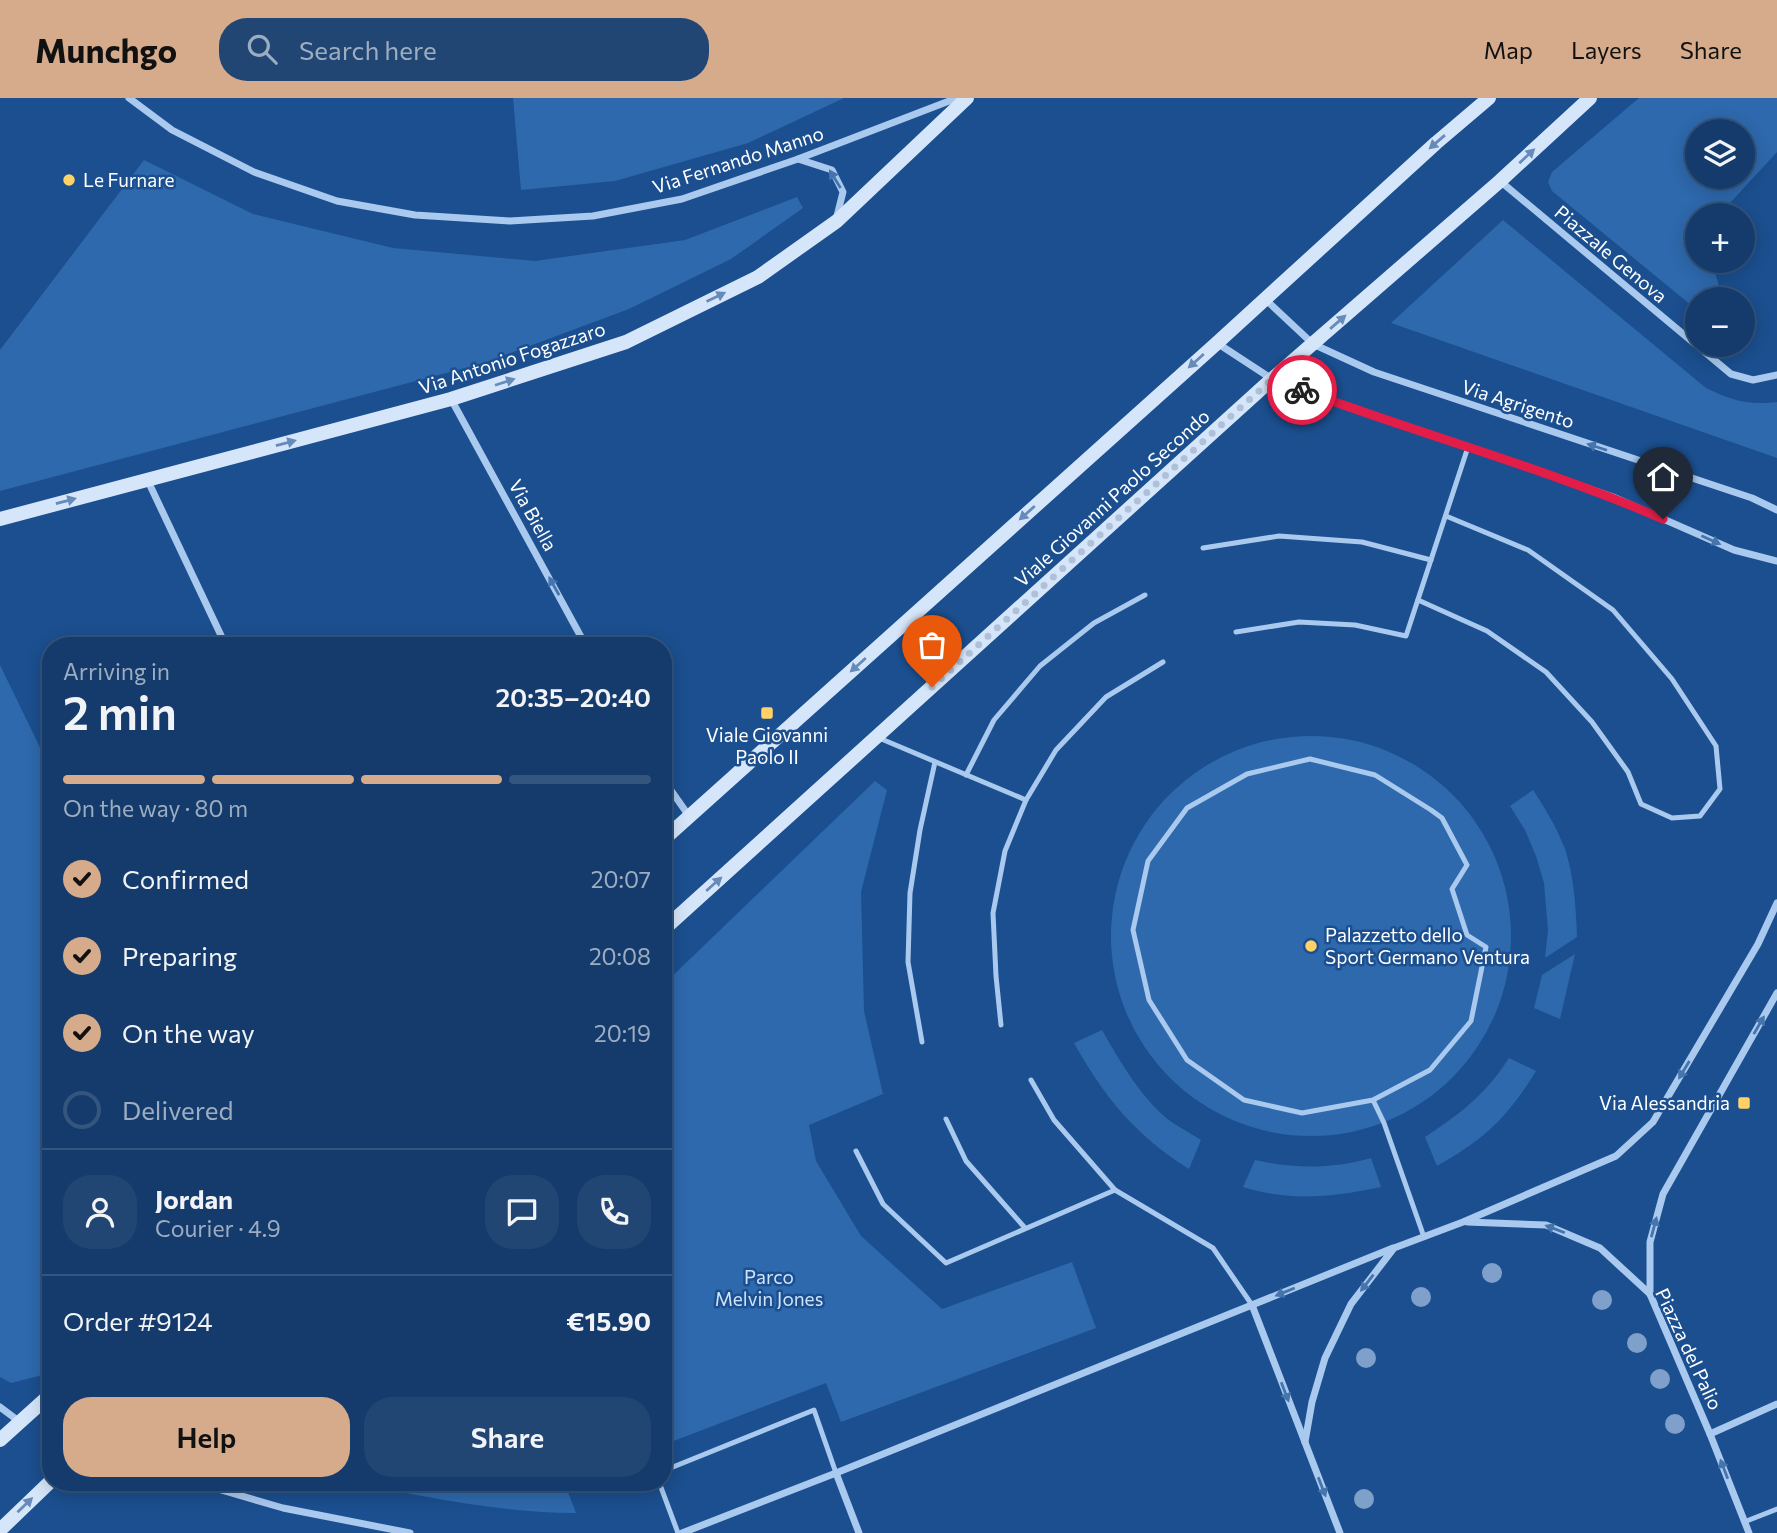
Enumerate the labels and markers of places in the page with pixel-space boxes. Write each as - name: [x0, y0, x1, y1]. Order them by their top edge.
- place label: Le Furnare: [83, 168, 174, 191]
- marker: Le Furnare: [61, 172, 77, 188]
- pin: [1633, 447, 1693, 519]
- pin: [902, 615, 962, 687]
- marker: Viale Giovanni Paolo II: [759, 705, 775, 721]
- place label: Viale Giovanni Paolo II: [706, 723, 828, 768]
- place label: Palazzetto dello Sport Germano Ventura: [1325, 923, 1530, 968]
- marker: Palazzetto dello Sport Germano Ventura: [1303, 938, 1319, 954]
- place label: Via Alessandria: [1599, 1091, 1730, 1114]
- marker: Via Alessandria: [1736, 1095, 1752, 1111]

